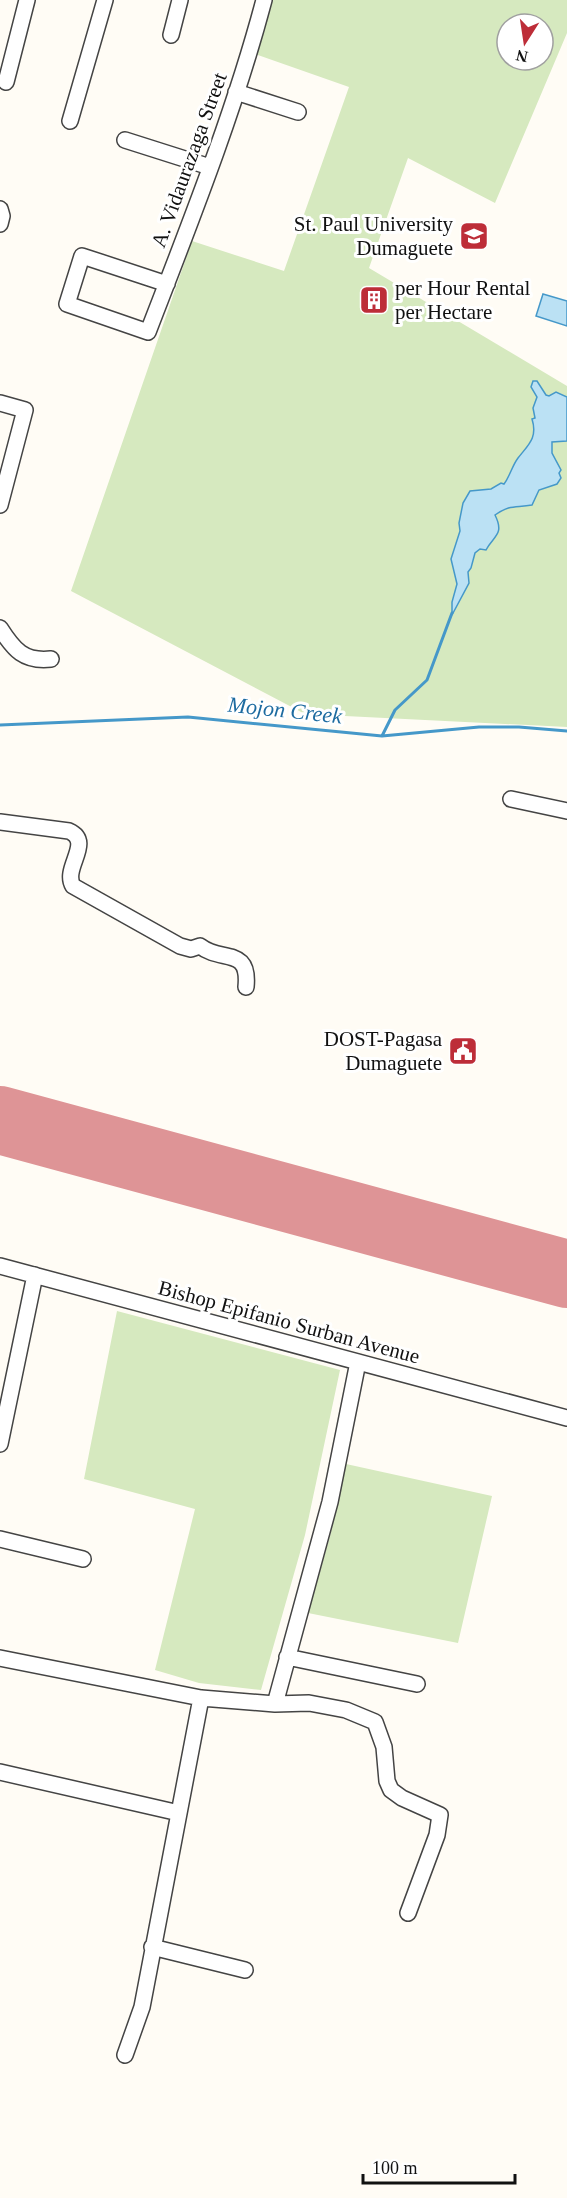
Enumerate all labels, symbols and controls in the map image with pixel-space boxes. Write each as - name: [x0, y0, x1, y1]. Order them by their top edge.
- north arrow: [495, 12, 555, 72]
- text: N: [514, 47, 529, 66]
- street label: A. Vidaurazaga Street: [146, 69, 232, 251]
- place label: St. Paul University Dumaguete: [294, 212, 453, 260]
- school or university icon: St. Paul University Dumaguete: [458, 220, 490, 252]
- place label: per Hour Rental per Hectare: [395, 276, 530, 324]
- building icon: per Hour Rental per Hectare: [358, 284, 390, 316]
- water label: Mojon Creek: [226, 691, 345, 729]
- place label: DOST-Pagasa Dumaguete: [324, 1027, 443, 1075]
- public building icon: DOST-Pagasa Dumaguete: [447, 1035, 479, 1067]
- street label: Bishop Epifanio Surban Avenue: [156, 1276, 422, 1368]
- scale bar: [363, 2147, 514, 2185]
- text: 100 m: [372, 2158, 418, 2178]

